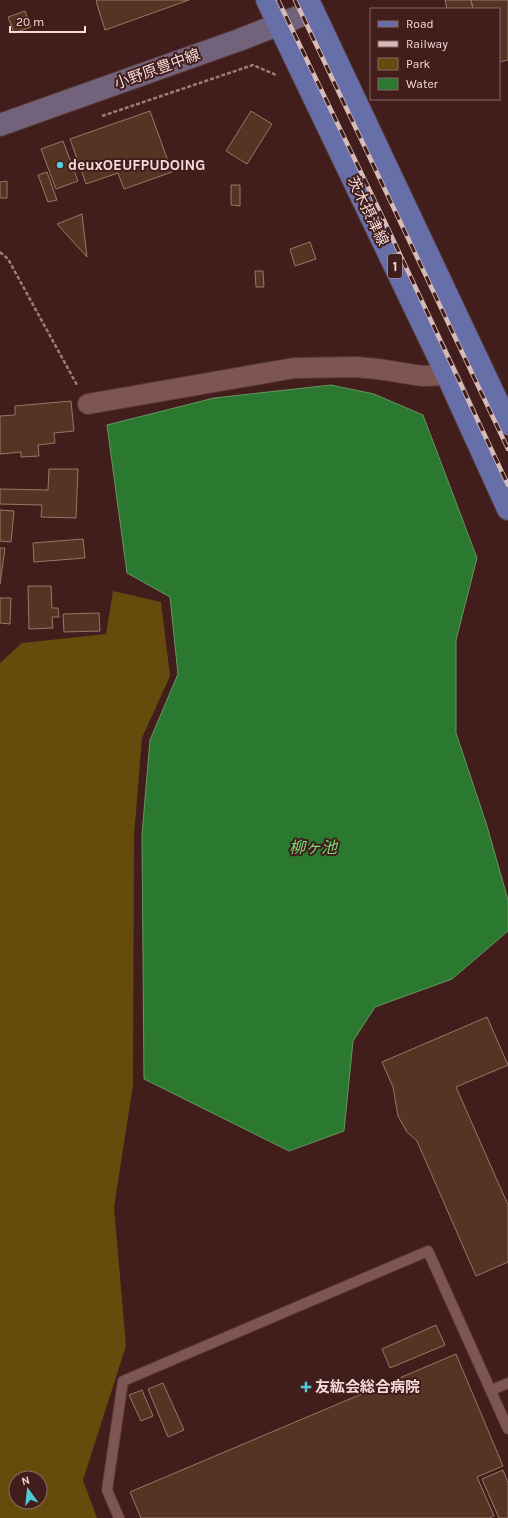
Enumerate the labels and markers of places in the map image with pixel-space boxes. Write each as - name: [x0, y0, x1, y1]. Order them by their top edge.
- place label: deuxOEUFPUDOING: [68, 156, 206, 174]
- marker: deuxOEUFPUDOING: [55, 160, 65, 170]
- place label: 友紘会総合病院: [315, 1378, 420, 1396]
- marker: 友紘会総合病院: [300, 1381, 312, 1393]

